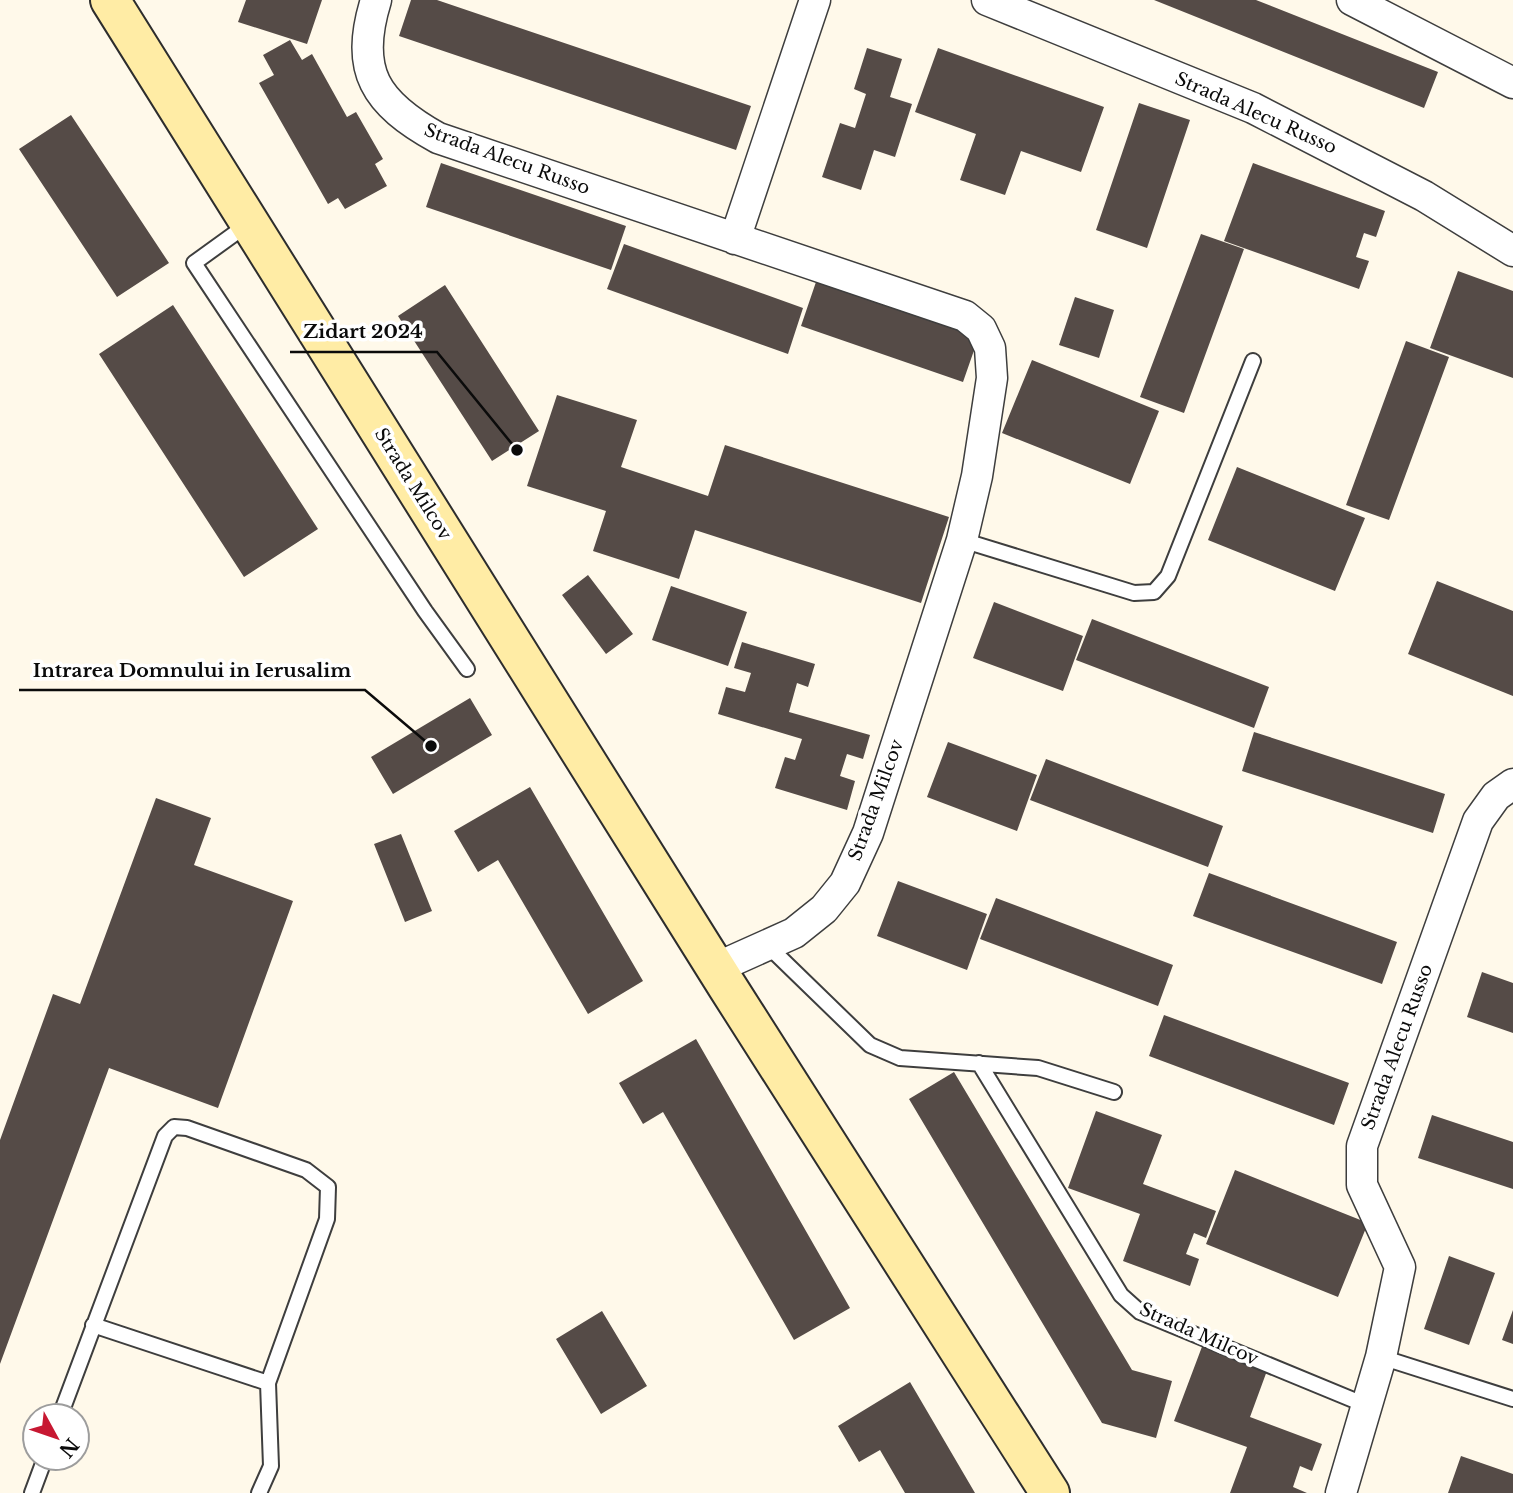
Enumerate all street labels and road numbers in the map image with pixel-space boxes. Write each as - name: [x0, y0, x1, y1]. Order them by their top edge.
- street label: Strada Alecu Russo: [1172, 67, 1340, 159]
- street label: Strada Alecu Russo: [421, 119, 593, 199]
- street label: Strada Milcov: [370, 424, 456, 544]
- street label: Strada Milcov: [844, 736, 908, 864]
- street label: Strada Alecu Russo: [1357, 961, 1437, 1133]
- street label: Strada Milcov: [1136, 1298, 1262, 1370]

